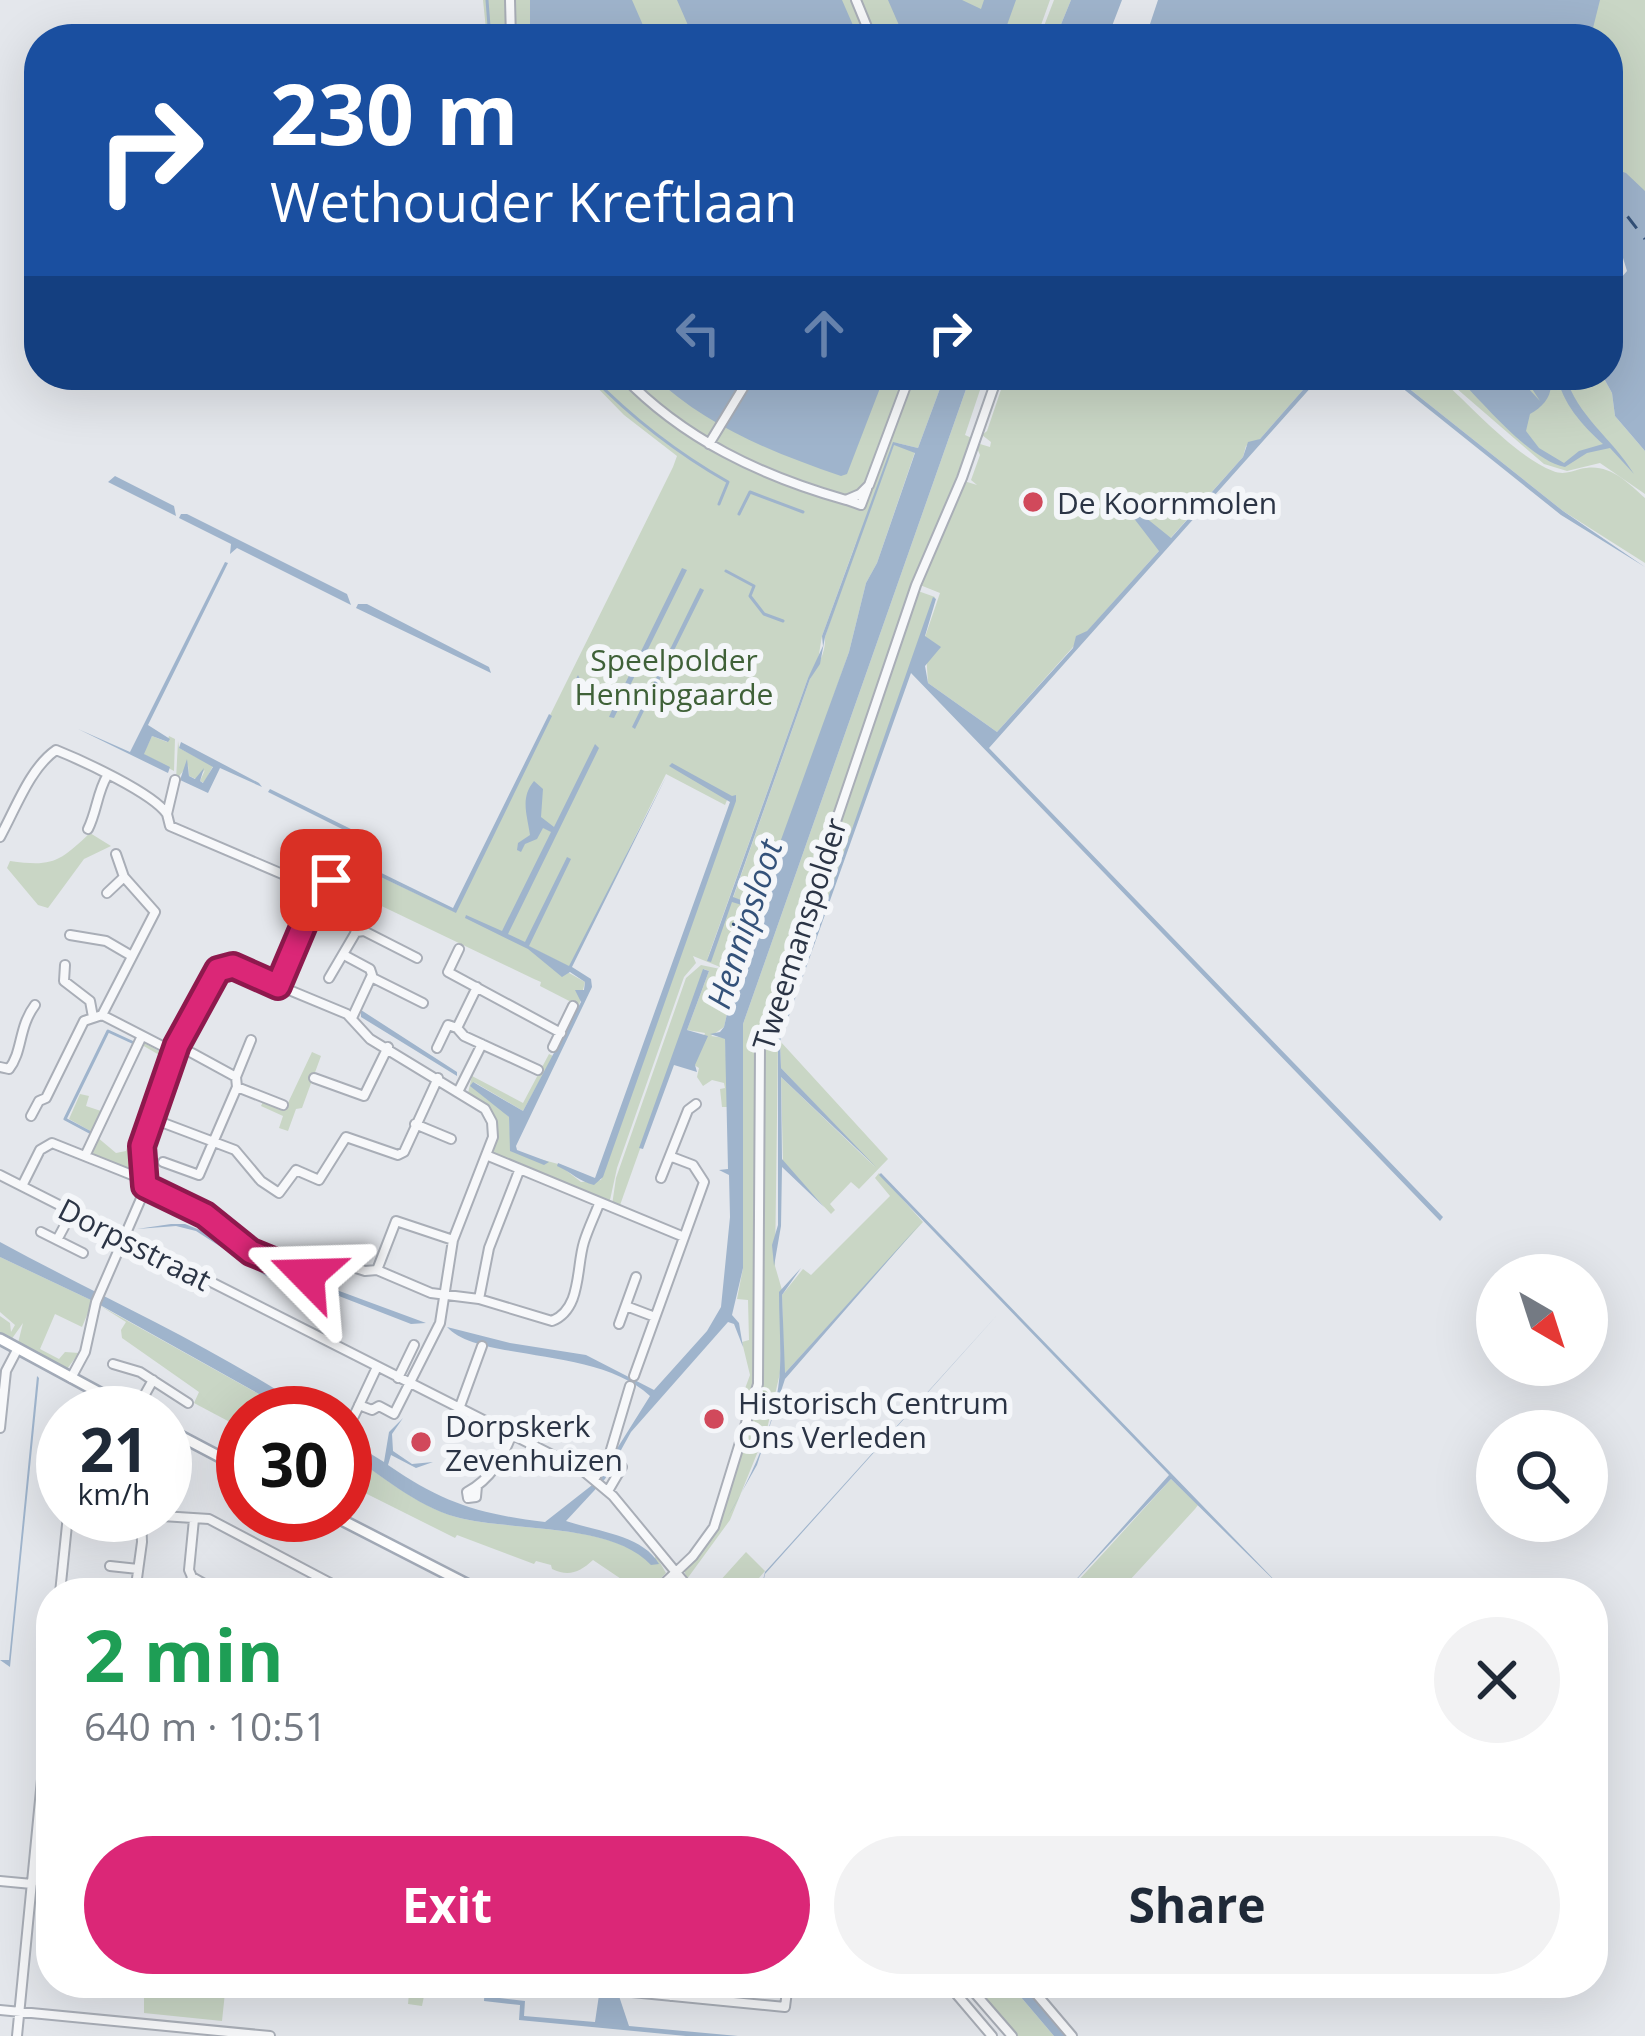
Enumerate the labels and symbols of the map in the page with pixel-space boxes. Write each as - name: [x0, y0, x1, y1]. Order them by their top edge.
- place label: De Koornmolen: [1057, 482, 1277, 523]
- marker: De Koornmolen: [1020, 489, 1046, 515]
- park label: Speelpolder Hennipgaarde: [575, 639, 773, 714]
- street label: Tweemanspolder: [742, 813, 856, 1055]
- pin: [280, 829, 382, 931]
- water label: Hennipsloot: [696, 833, 793, 1014]
- street label: Dorpsstraat: [52, 1188, 218, 1300]
- position arrow: [244, 1212, 370, 1338]
- north arrow: [1476, 1254, 1608, 1386]
- place label: Historisch Centrum Ons Verleden: [738, 1382, 1009, 1457]
- speed limit sign: 30: [216, 1386, 372, 1542]
- place label: Dorpskerk Zevenhuizen: [445, 1405, 623, 1480]
- marker: Historisch Centrum Ons Verleden: [701, 1406, 727, 1432]
- marker: Dorpskerk Zevenhuizen: [408, 1429, 434, 1455]

